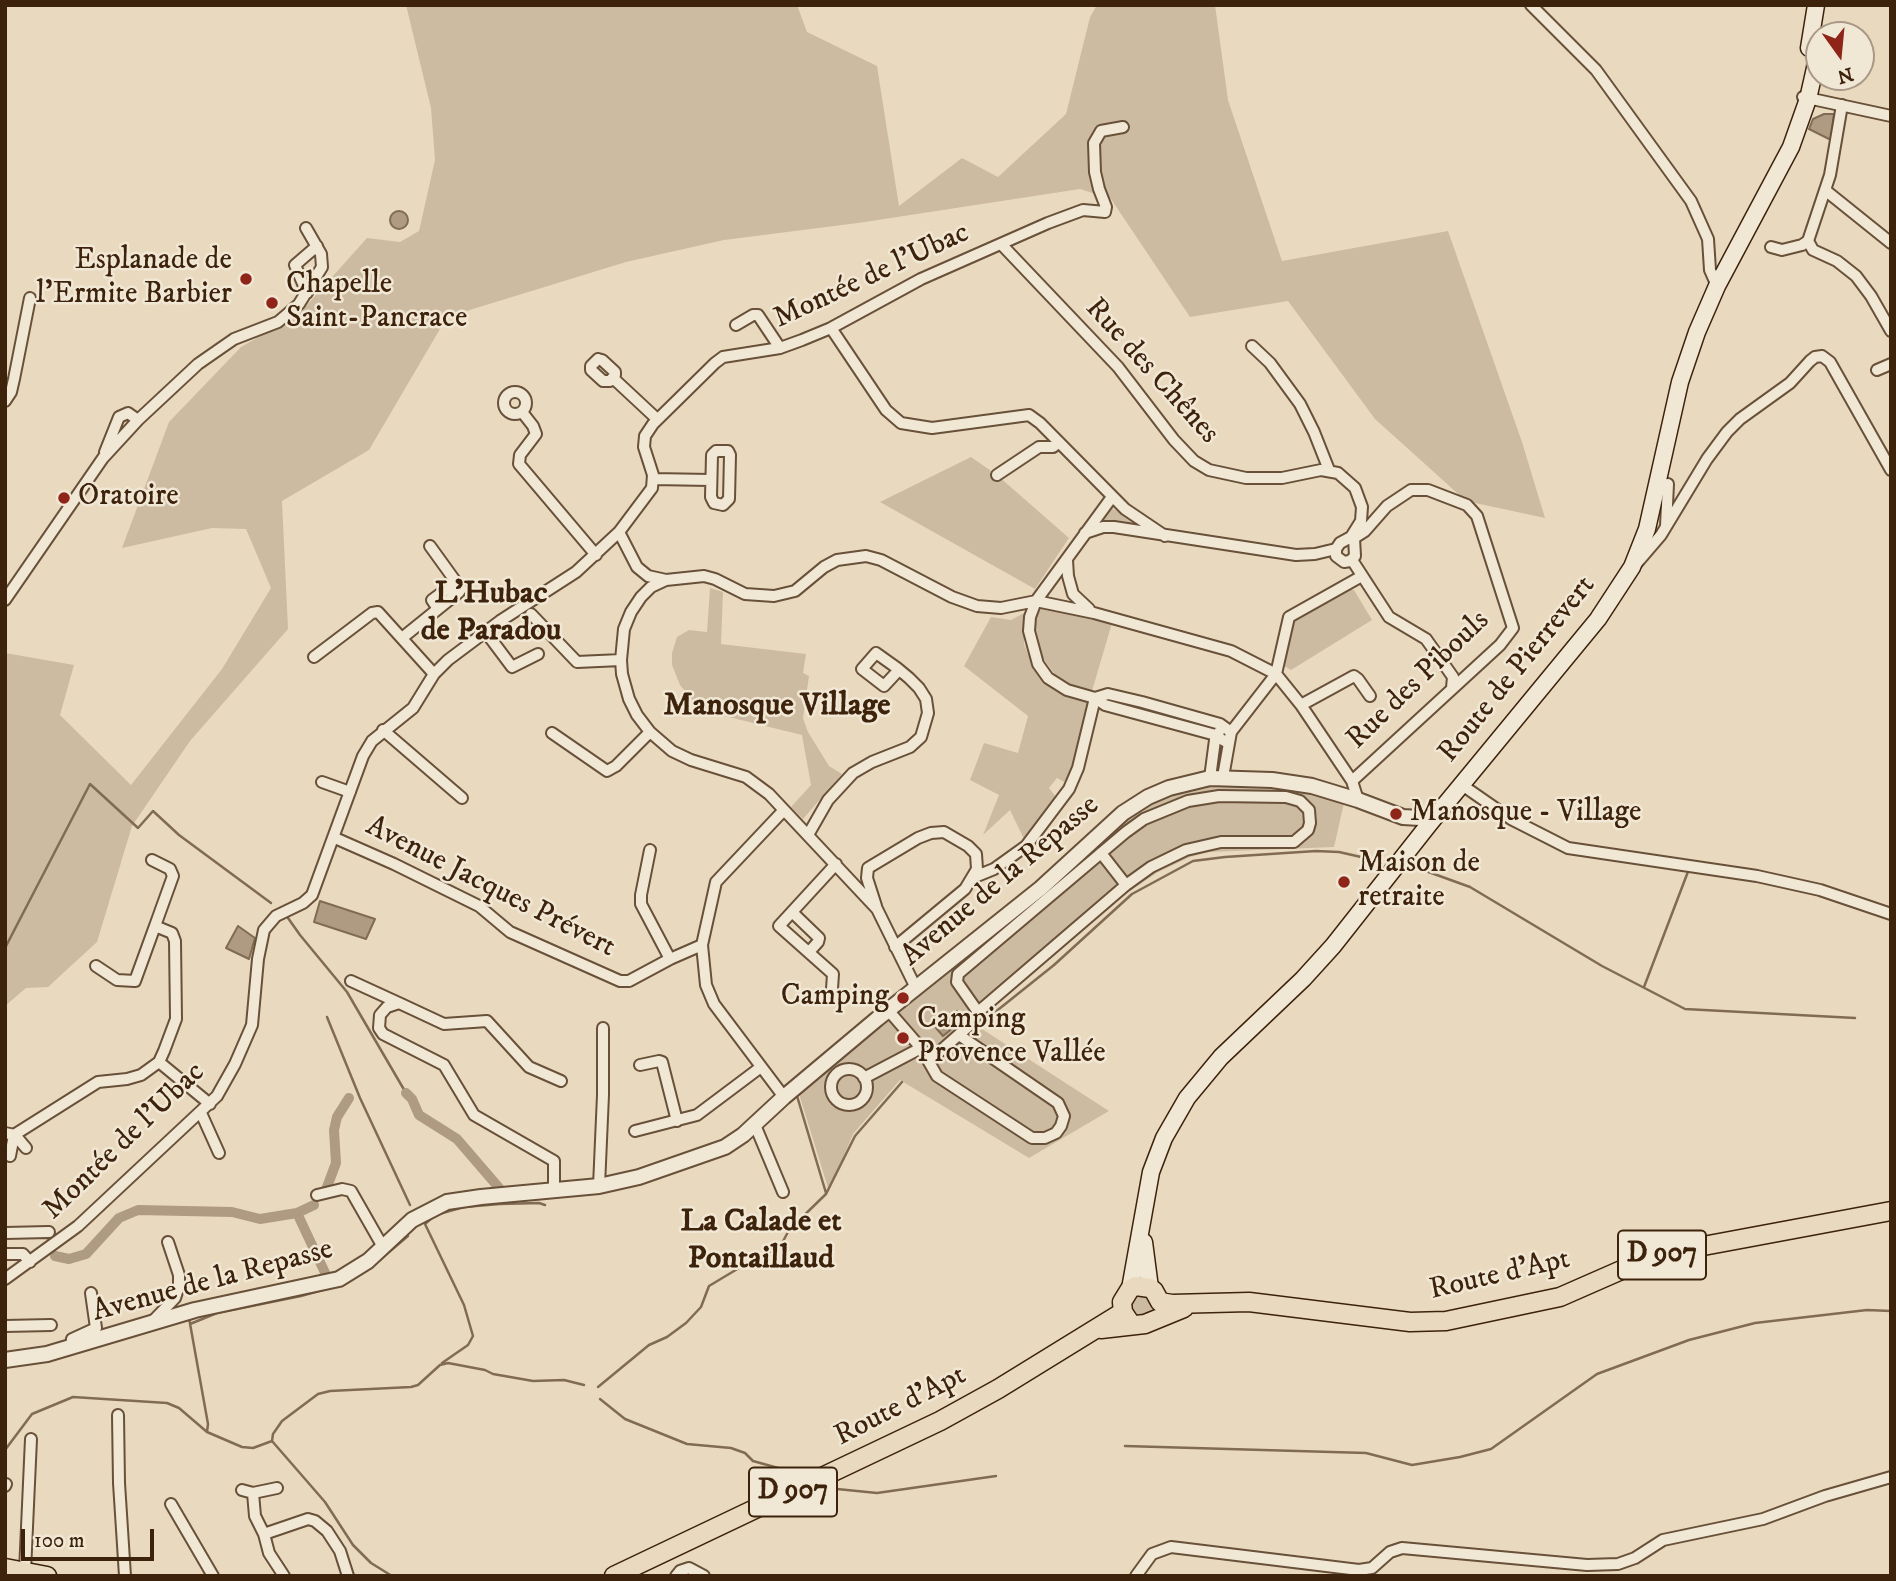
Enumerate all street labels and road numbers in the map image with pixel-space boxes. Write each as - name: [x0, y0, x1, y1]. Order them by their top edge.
- street label: Montée de l'Ubac: [769, 216, 975, 338]
- street label: Rue des Chênes: [1076, 292, 1226, 452]
- street label: Route de Pierrevert: [1432, 569, 1604, 771]
- street label: Rue des Pibouls: [1340, 604, 1498, 758]
- street label: Avenue de la Repasse: [895, 789, 1107, 975]
- street label: Avenue Jacques Prévert: [359, 809, 621, 967]
- street label: Montée de l'Ubac: [36, 1056, 214, 1228]
- road number: D 907: [1618, 1230, 1706, 1280]
- street label: Avenue de la Repasse: [89, 1233, 337, 1331]
- street label: Route d'Apt: [1426, 1242, 1574, 1310]
- street label: Route d'Apt: [829, 1359, 973, 1455]
- road number: D 907: [749, 1468, 837, 1516]

